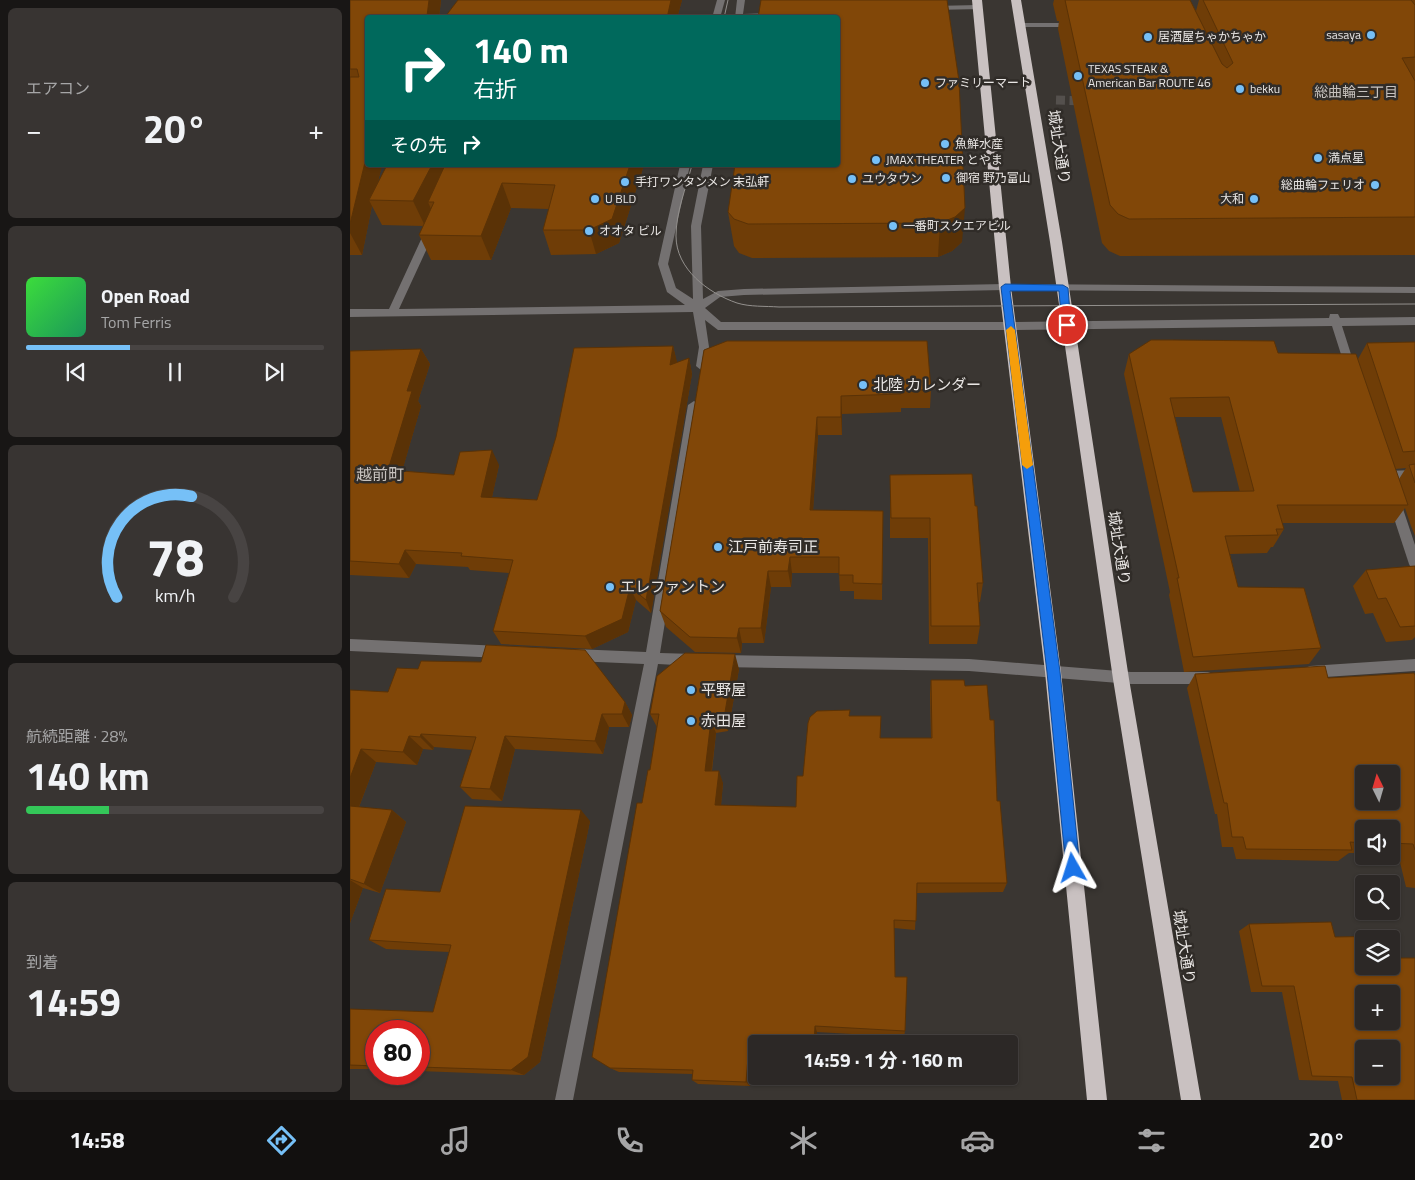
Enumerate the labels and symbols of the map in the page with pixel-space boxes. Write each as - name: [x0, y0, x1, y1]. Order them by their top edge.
- place label: sasaya: [1326, 25, 1361, 44]
- place label: 居酒屋ちゃかちゃか: [1158, 27, 1266, 46]
- marker: sasaya: [1365, 29, 1377, 41]
- marker: 居酒屋ちゃかちゃか: [1142, 31, 1154, 43]
- place label: TEXAS STEAK & American Bar ROUTE 46: [1088, 59, 1211, 92]
- marker: TEXAS STEAK & American Bar ROUTE 46: [1072, 70, 1084, 82]
- place label: ファミリーマート: [935, 73, 1031, 92]
- marker: ファミリーマート: [919, 77, 931, 89]
- place label: bekku: [1250, 79, 1280, 98]
- district label: 総曲輪三丁目: [1314, 81, 1398, 102]
- marker: bekku: [1234, 83, 1246, 95]
- street label: 城址大通り: [1042, 108, 1077, 186]
- place label: 魚鮮水産: [955, 134, 1003, 153]
- marker: 魚鮮水産: [939, 138, 951, 150]
- place label: 満点星: [1328, 148, 1364, 167]
- place label: JMAX THEATER とやま: [886, 150, 1003, 169]
- marker: 満点星: [1312, 152, 1324, 164]
- marker: JMAX THEATER とやま: [870, 154, 882, 166]
- place label: 御宿 野乃富山: [956, 168, 1031, 187]
- place label: ユウタウン: [862, 169, 922, 188]
- place label: 手打ワンタンメン 末弘軒: [635, 172, 769, 191]
- marker: 御宿 野乃富山: [940, 172, 952, 184]
- marker: ユウタウン: [846, 173, 858, 185]
- place label: 総曲輪フェリオ: [1281, 175, 1365, 194]
- marker: 手打ワンタンメン 末弘軒: [619, 176, 631, 188]
- marker: 総曲輪フェリオ: [1369, 179, 1381, 191]
- place label: U BLD: [605, 189, 637, 208]
- place label: 大和: [1220, 189, 1244, 208]
- marker: U BLD: [589, 193, 601, 205]
- marker: 大和: [1248, 193, 1260, 205]
- place label: 一番町スクエアビル: [903, 216, 1011, 235]
- marker: 一番町スクエアビル: [887, 220, 899, 232]
- place label: オオタ ビル: [599, 221, 662, 240]
- marker: オオタ ビル: [583, 225, 595, 237]
- pin: [1046, 304, 1088, 346]
- place label: 北陸 カレンダー: [873, 373, 981, 396]
- marker: 北陸 カレンダー: [857, 379, 869, 391]
- district label: 越前町: [356, 462, 404, 486]
- street label: 城址大通り: [1102, 509, 1137, 587]
- place label: 江戸前寿司正: [728, 535, 818, 558]
- marker: 江戸前寿司正: [712, 541, 724, 553]
- place label: エレファントン: [620, 575, 725, 598]
- marker: エレファントン: [604, 581, 616, 593]
- place label: 平野屋: [701, 678, 746, 701]
- marker: 平野屋: [685, 684, 697, 696]
- place label: 赤田屋: [701, 709, 746, 732]
- marker: 赤田屋: [685, 715, 697, 727]
- north arrow: [1355, 765, 1400, 810]
- position arrow: [1046, 841, 1098, 893]
- street label: 城址大通り: [1167, 908, 1202, 986]
- speed limit sign: 80: [365, 1020, 430, 1085]

